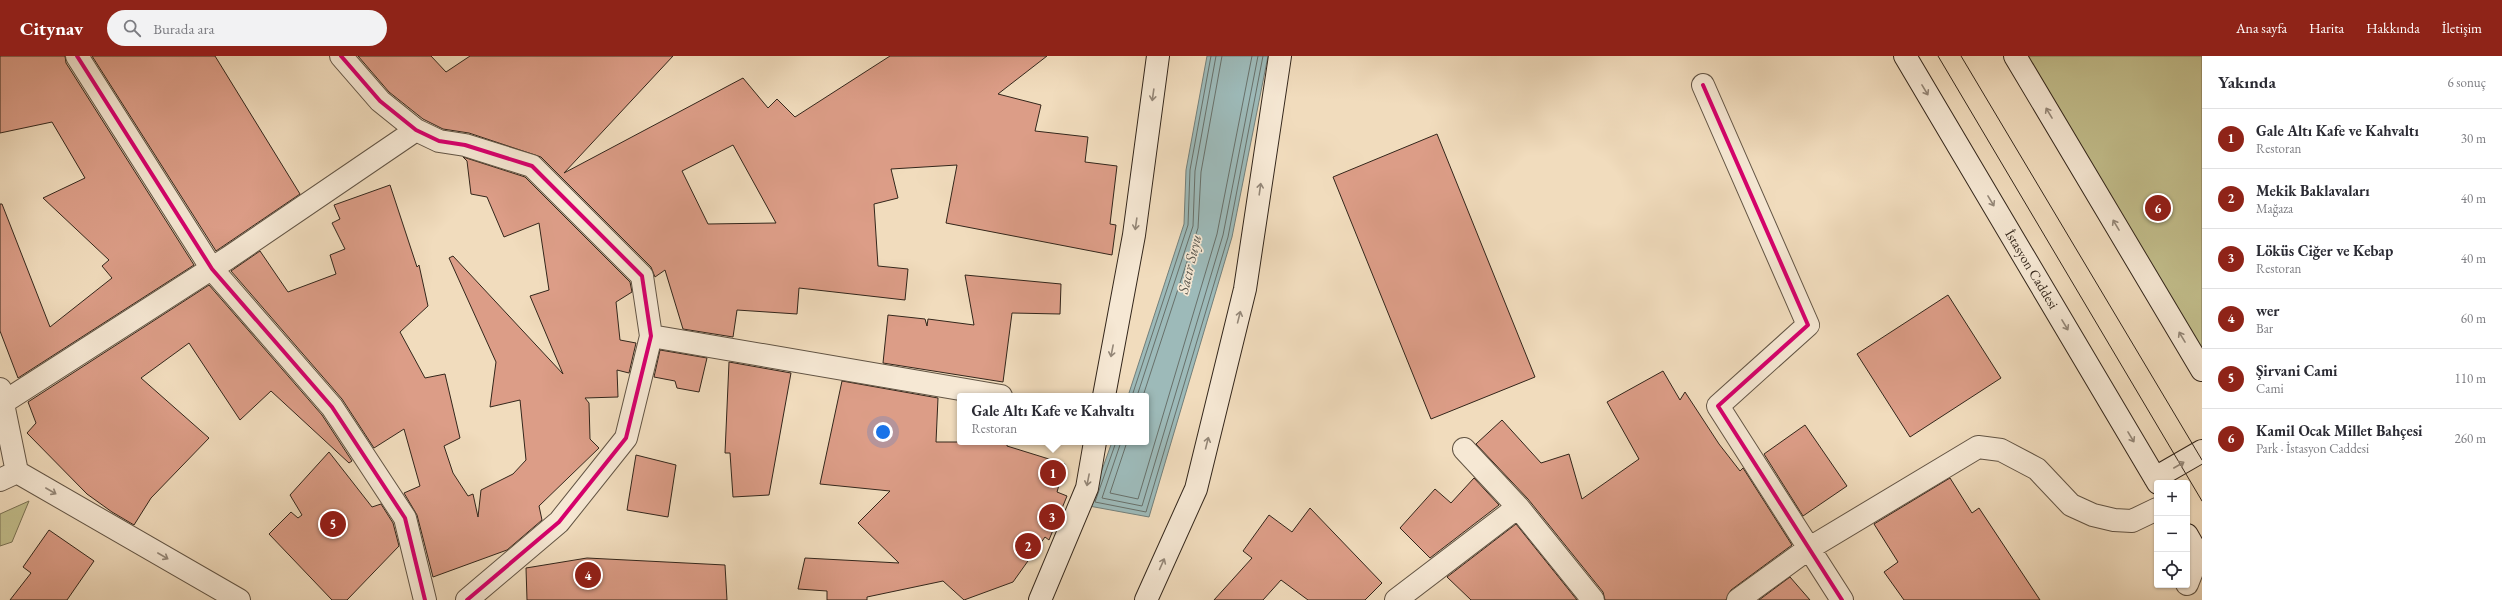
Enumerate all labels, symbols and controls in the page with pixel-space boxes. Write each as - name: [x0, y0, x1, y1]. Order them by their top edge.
- search box: [107, 10, 387, 46]
- text: Citynav: [20, 16, 83, 41]
- icon: search: [121, 17, 143, 39]
- text: Burada ara: [153, 19, 214, 38]
- text: Ana sayfa: [2236, 19, 2287, 37]
- text: Harita: [2309, 19, 2344, 37]
- text: Hakkında: [2366, 19, 2420, 37]
- text: İletişim: [2442, 19, 2482, 37]
- text: Yakında: [2218, 71, 2276, 93]
- text: 6 sonuç: [2448, 74, 2486, 91]
- one-way arrow: [1921, 84, 1929, 95]
- one-way arrow: [1149, 88, 1157, 101]
- one-way arrow: [2045, 107, 2053, 119]
- text: Gale Altı Kafe ve Kahvaltı: [2256, 121, 2419, 140]
- text: 1: [2228, 130, 2234, 147]
- text: 30 m: [2461, 130, 2486, 147]
- text: Restoran: [2256, 140, 2301, 157]
- text: Mekik Baklavaları: [2256, 181, 2370, 200]
- one-way arrow: [1256, 183, 1264, 196]
- text: 2: [2228, 190, 2234, 207]
- text: 40 m: [2461, 190, 2486, 207]
- pin: 6: [2145, 193, 2171, 223]
- one-way arrow: [1988, 195, 1996, 207]
- text: Mağaza: [2256, 200, 2293, 217]
- one-way arrow: [1132, 217, 1140, 230]
- one-way arrow: [2111, 219, 2119, 231]
- street label: İstasyon Caddesi: [2001, 226, 2063, 313]
- water label: Sacır Suyu: [1173, 233, 1205, 296]
- text: Löküs Ciğer ve Kebap: [2256, 241, 2393, 260]
- text: 3: [2228, 250, 2234, 267]
- text: 40 m: [2461, 250, 2486, 267]
- text: Restoran: [2256, 260, 2301, 277]
- text: wer: [2256, 301, 2280, 320]
- text: 4: [2228, 310, 2234, 327]
- text: 60 m: [2461, 310, 2486, 327]
- one-way arrow: [1235, 311, 1243, 324]
- one-way arrow: [2061, 319, 2069, 331]
- text: Bar: [2256, 320, 2273, 337]
- one-way arrow: [2178, 331, 2186, 343]
- one-way arrow: [1108, 345, 1116, 358]
- text: Şirvani Cami: [2256, 361, 2337, 380]
- text: 5: [2228, 370, 2234, 387]
- text: 110 m: [2455, 370, 2486, 387]
- text: Cami: [2256, 380, 2284, 397]
- popup: [957, 393, 1149, 445]
- text: Gale Altı Kafe ve Kahvaltı: [972, 401, 1134, 420]
- text: Restoran: [972, 420, 1017, 437]
- text: Kamil Ocak Millet Bahçesi: [2256, 421, 2423, 440]
- your location: [873, 422, 893, 442]
- text: 6: [2228, 430, 2234, 447]
- text: 260 m: [2455, 430, 2486, 447]
- one-way arrow: [2127, 431, 2135, 442]
- one-way arrow: [1204, 437, 1212, 450]
- text: Park · İstasyon Caddesi: [2256, 440, 2369, 457]
- pin: 1: [1040, 458, 1066, 488]
- one-way arrow: [2173, 460, 2185, 468]
- one-way arrow: [1084, 473, 1092, 486]
- map controls: [2154, 480, 2190, 588]
- button: +: [2154, 480, 2190, 516]
- one-way arrow: [45, 488, 57, 496]
- pin: 3: [1039, 502, 1065, 532]
- pin: 5: [320, 509, 346, 539]
- button: −: [2154, 516, 2190, 552]
- pin: 2: [1015, 531, 1041, 561]
- button: locate: [2154, 552, 2190, 588]
- one-way arrow: [157, 553, 169, 561]
- one-way arrow: [1159, 559, 1166, 571]
- pin: 4: [575, 560, 601, 590]

